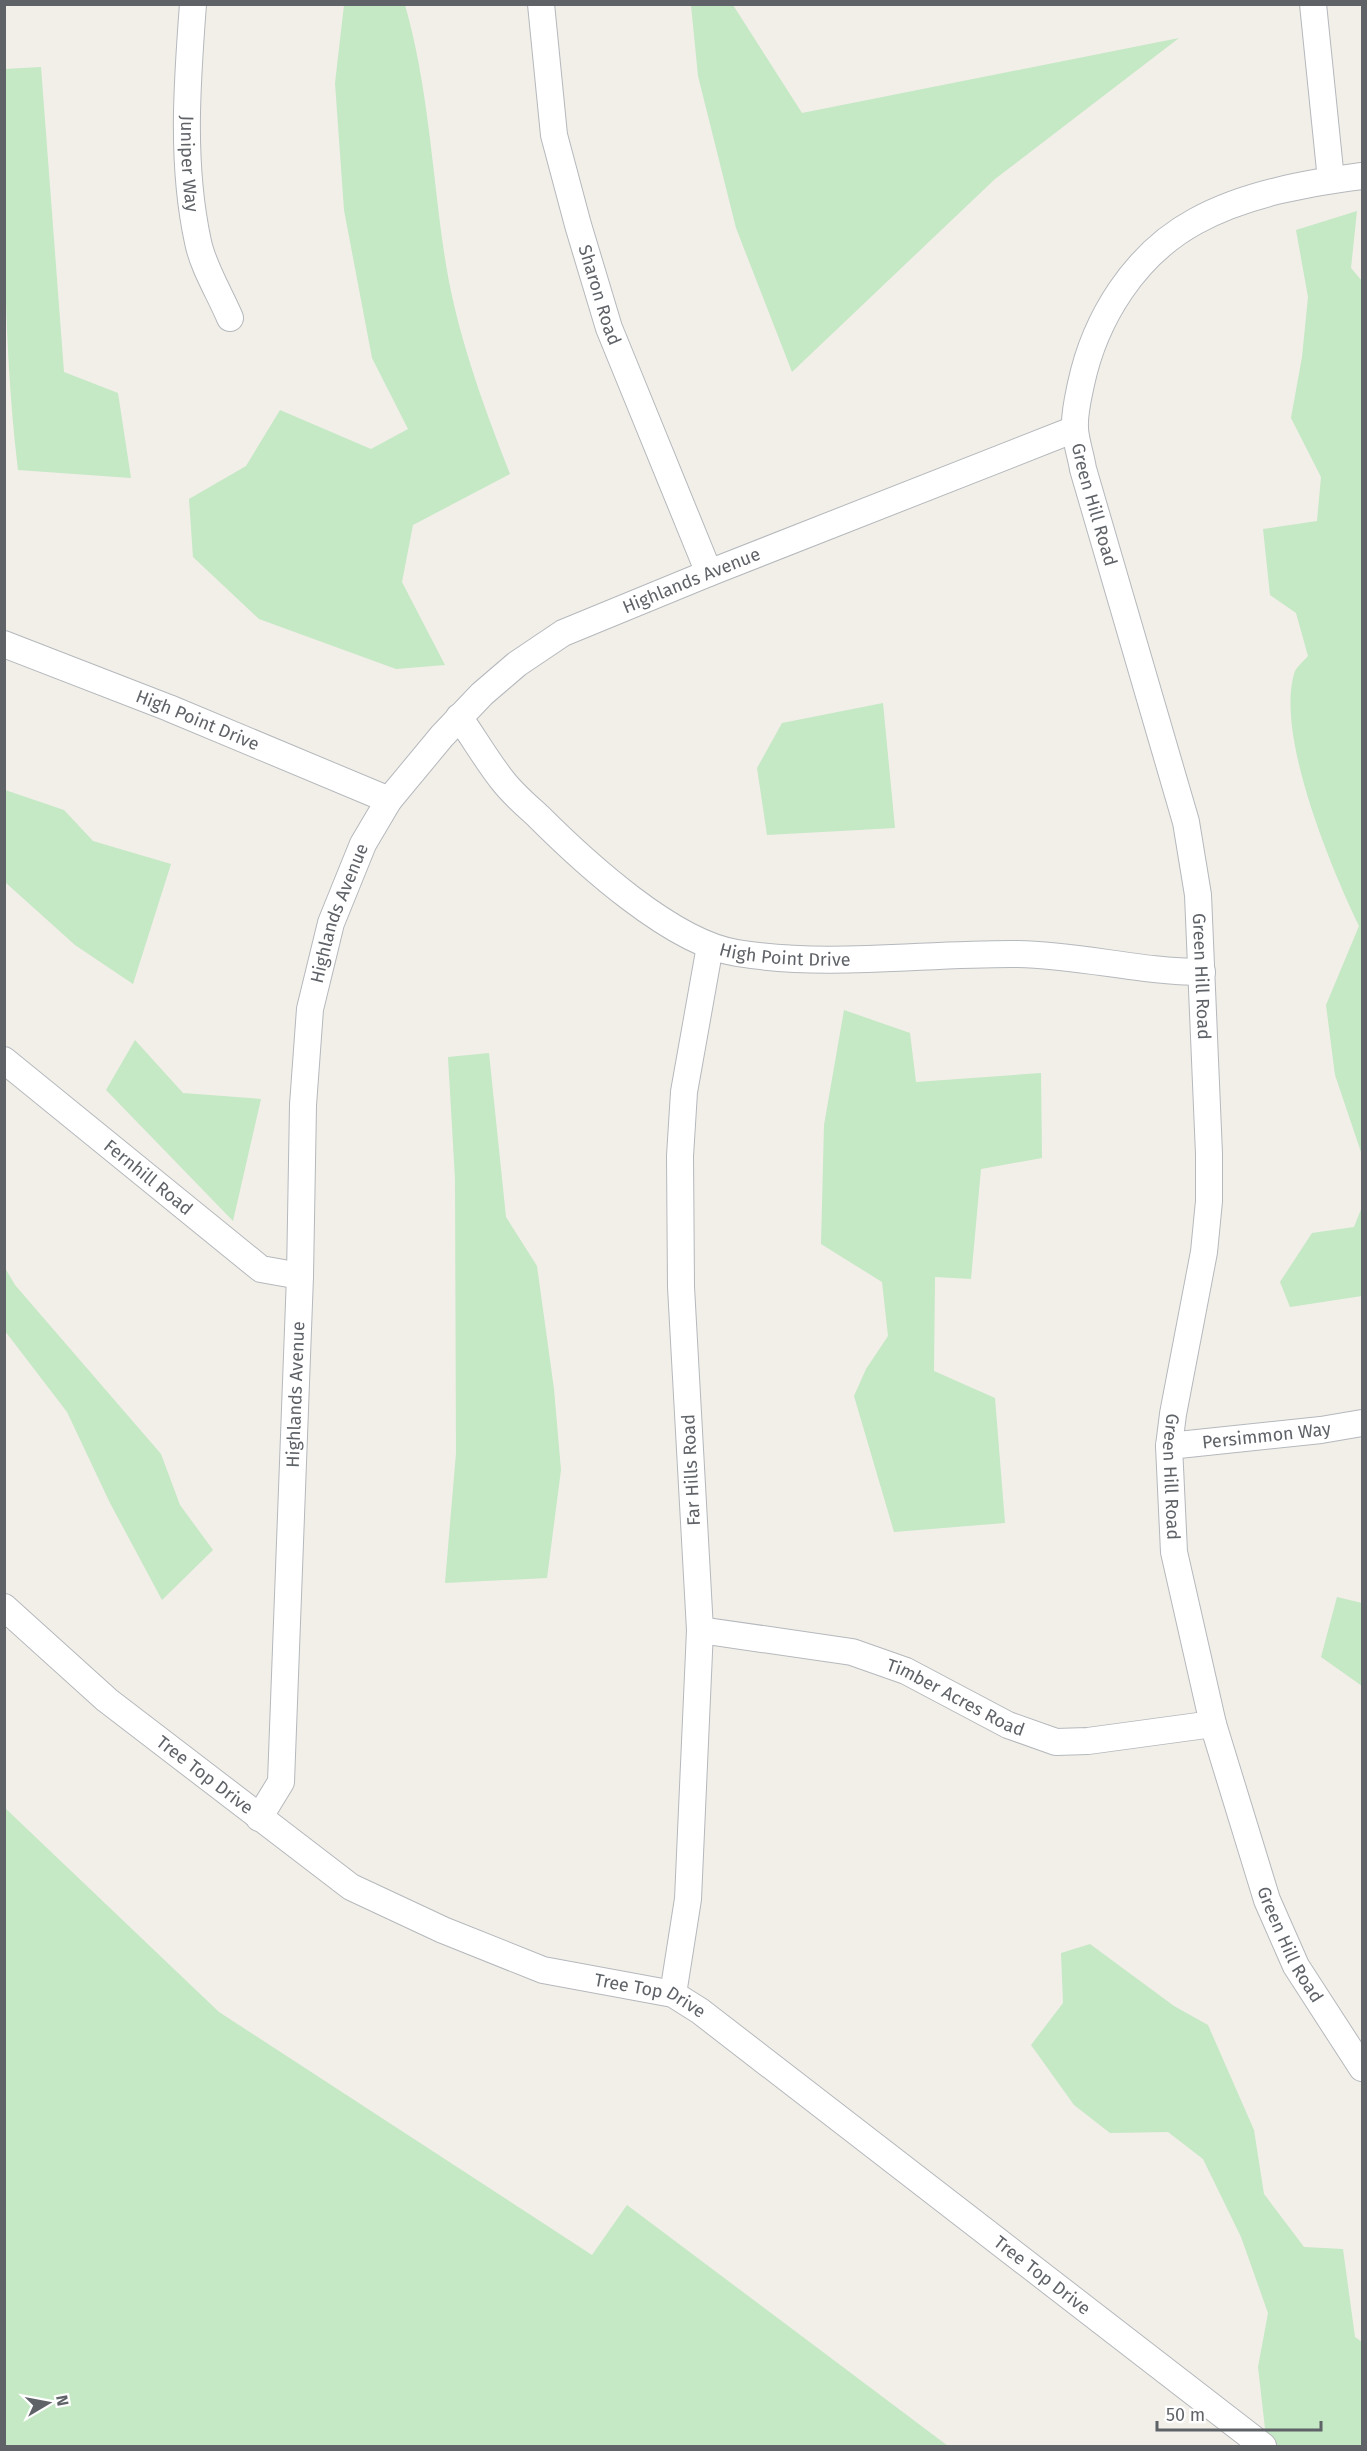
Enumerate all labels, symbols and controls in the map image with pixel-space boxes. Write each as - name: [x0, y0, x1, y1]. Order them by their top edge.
- street label: Juniper Way: [176, 115, 203, 213]
- street label: Sharon Road: [574, 242, 626, 348]
- street label: Green Hill Road: [1067, 441, 1122, 569]
- street label: Highlands Avenue: [619, 543, 763, 618]
- street label: High Point Drive: [133, 685, 263, 756]
- street label: Highlands Avenue: [306, 840, 373, 985]
- street label: Green Hill Road: [1188, 912, 1215, 1040]
- street label: High Point Drive: [717, 938, 851, 971]
- street label: Fernhill Road: [99, 1135, 197, 1220]
- street label: Highlands Avenue: [282, 1321, 309, 1468]
- street label: Green Hill Road: [1158, 1412, 1184, 1541]
- street label: Far Hills Road: [677, 1414, 705, 1526]
- street label: Persimmon Way: [1201, 1417, 1333, 1453]
- street label: Timber Acres Road: [884, 1654, 1027, 1741]
- street label: Tree Top Drive: [152, 1731, 258, 1819]
- street label: Green Hill Road: [1253, 1884, 1328, 2007]
- street label: Tree Top Drive: [593, 1969, 710, 2023]
- street label: Tree Top Drive: [990, 2231, 1095, 2320]
- north arrow: [18, 2373, 78, 2433]
- text: N: [52, 2394, 73, 2407]
- scale bar: [1157, 2394, 1320, 2432]
- text: 50 m: [1166, 2404, 1205, 2426]

